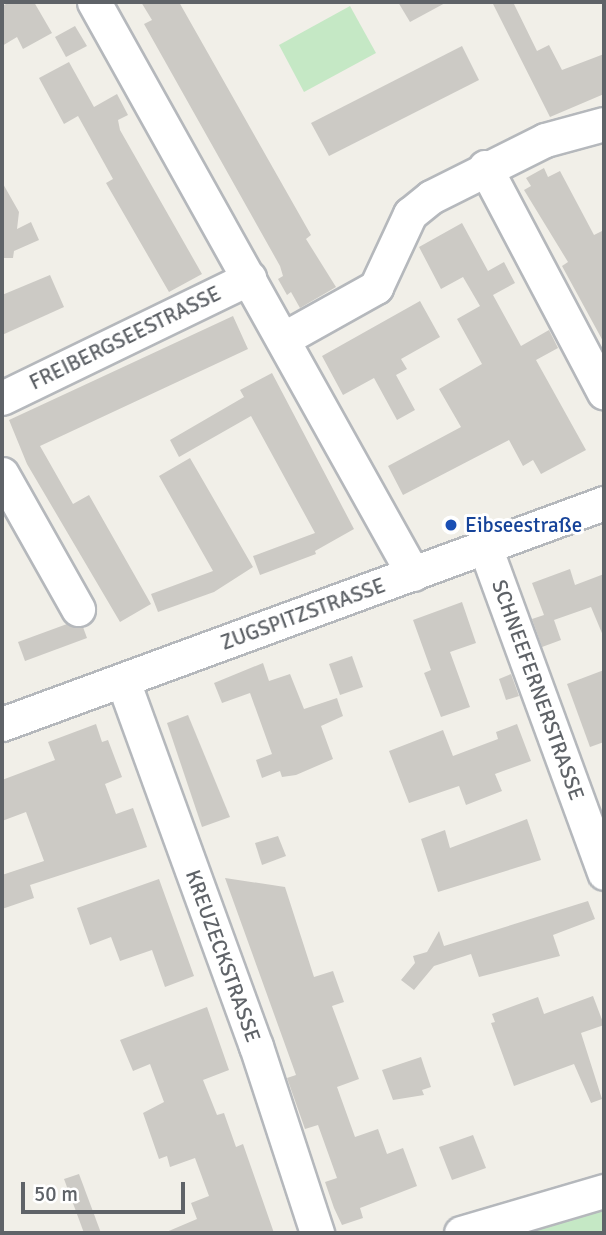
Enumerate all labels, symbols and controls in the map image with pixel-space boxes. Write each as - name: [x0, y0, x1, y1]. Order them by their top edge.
- street label: FREIBERGSEESTRASSE: [25, 281, 225, 395]
- place label: Eibseestraße: [465, 512, 582, 538]
- marker: Eibseestraße: [443, 517, 459, 533]
- street label: ZUGSPITZSTRASSE: [217, 573, 389, 655]
- street label: SCHNEEFERNERSTRASSE: [486, 576, 590, 804]
- street label: KREUZECKSTRASSE: [180, 866, 266, 1046]
- scale bar: [24, 1168, 189, 1212]
- text: 50 m: [34, 1181, 78, 1207]

